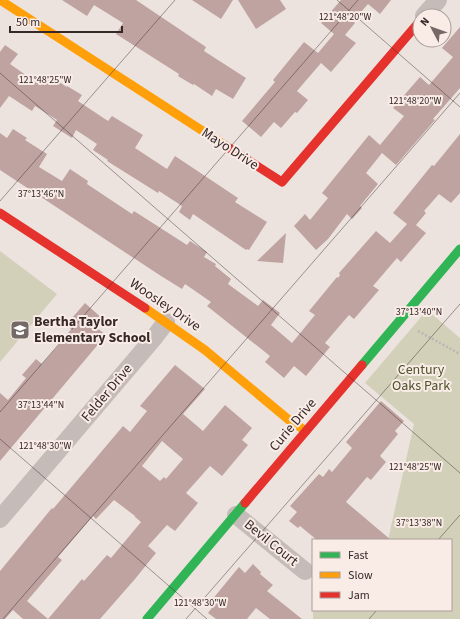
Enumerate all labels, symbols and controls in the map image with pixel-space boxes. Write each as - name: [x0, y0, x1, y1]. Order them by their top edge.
- scale bar: [10, 8, 122, 34]
- north arrow: [412, 8, 452, 48]
- text: 121°48'20"W: [319, 10, 371, 24]
- text: 50 m: [16, 14, 40, 31]
- text: N: [417, 14, 433, 29]
- text: 121°48'25"W: [19, 73, 71, 87]
- text: 121°48'20"W: [389, 94, 441, 108]
- street label: Mayo Drive: [198, 123, 263, 175]
- text: 37°13'46"N: [18, 187, 64, 201]
- street label: Woosley Drive: [125, 274, 205, 336]
- text: 37°13'40"N: [396, 305, 442, 319]
- place label: Bertha Taylor Elementary School: [34, 312, 150, 348]
- school or university icon: Bertha Taylor Elementary School: [9, 319, 31, 341]
- street label: Felder Drive: [77, 360, 137, 426]
- park label: Century Oaks Park: [392, 360, 450, 396]
- street label: Curie Drive: [265, 394, 321, 456]
- text: 37°13'44"N: [18, 398, 64, 412]
- text: 121°48'30"W: [19, 439, 71, 453]
- text: 121°48'25"W: [389, 460, 441, 474]
- street label: Bevil Court: [240, 515, 303, 571]
- text: 37°13'38"N: [396, 516, 442, 530]
- legend: [312, 539, 452, 611]
- text: Fast: [348, 547, 368, 564]
- text: Slow: [348, 567, 373, 584]
- text: Jam: [348, 587, 370, 604]
- text: 121°48'30"W: [174, 596, 226, 610]

